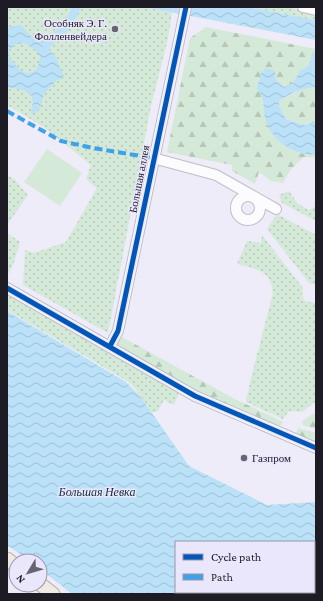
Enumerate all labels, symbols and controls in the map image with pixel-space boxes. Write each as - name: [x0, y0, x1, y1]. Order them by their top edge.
- place label: Особняк Э. Г. Фолленвейдера: [34, 17, 107, 42]
- marker: Особняк Э. Г. Фолленвейдера: [110, 24, 120, 34]
- street label: Большая аллея: [127, 144, 151, 214]
- place label: Газпром: [252, 452, 291, 464]
- marker: Газпром: [239, 453, 249, 463]
- water label: Большая Невка: [58, 485, 135, 499]
- legend: [175, 541, 315, 593]
- text: Cycle path: [211, 550, 262, 564]
- north arrow: [8, 553, 48, 593]
- text: Path: [211, 570, 233, 584]
- text: N: [13, 572, 27, 586]

